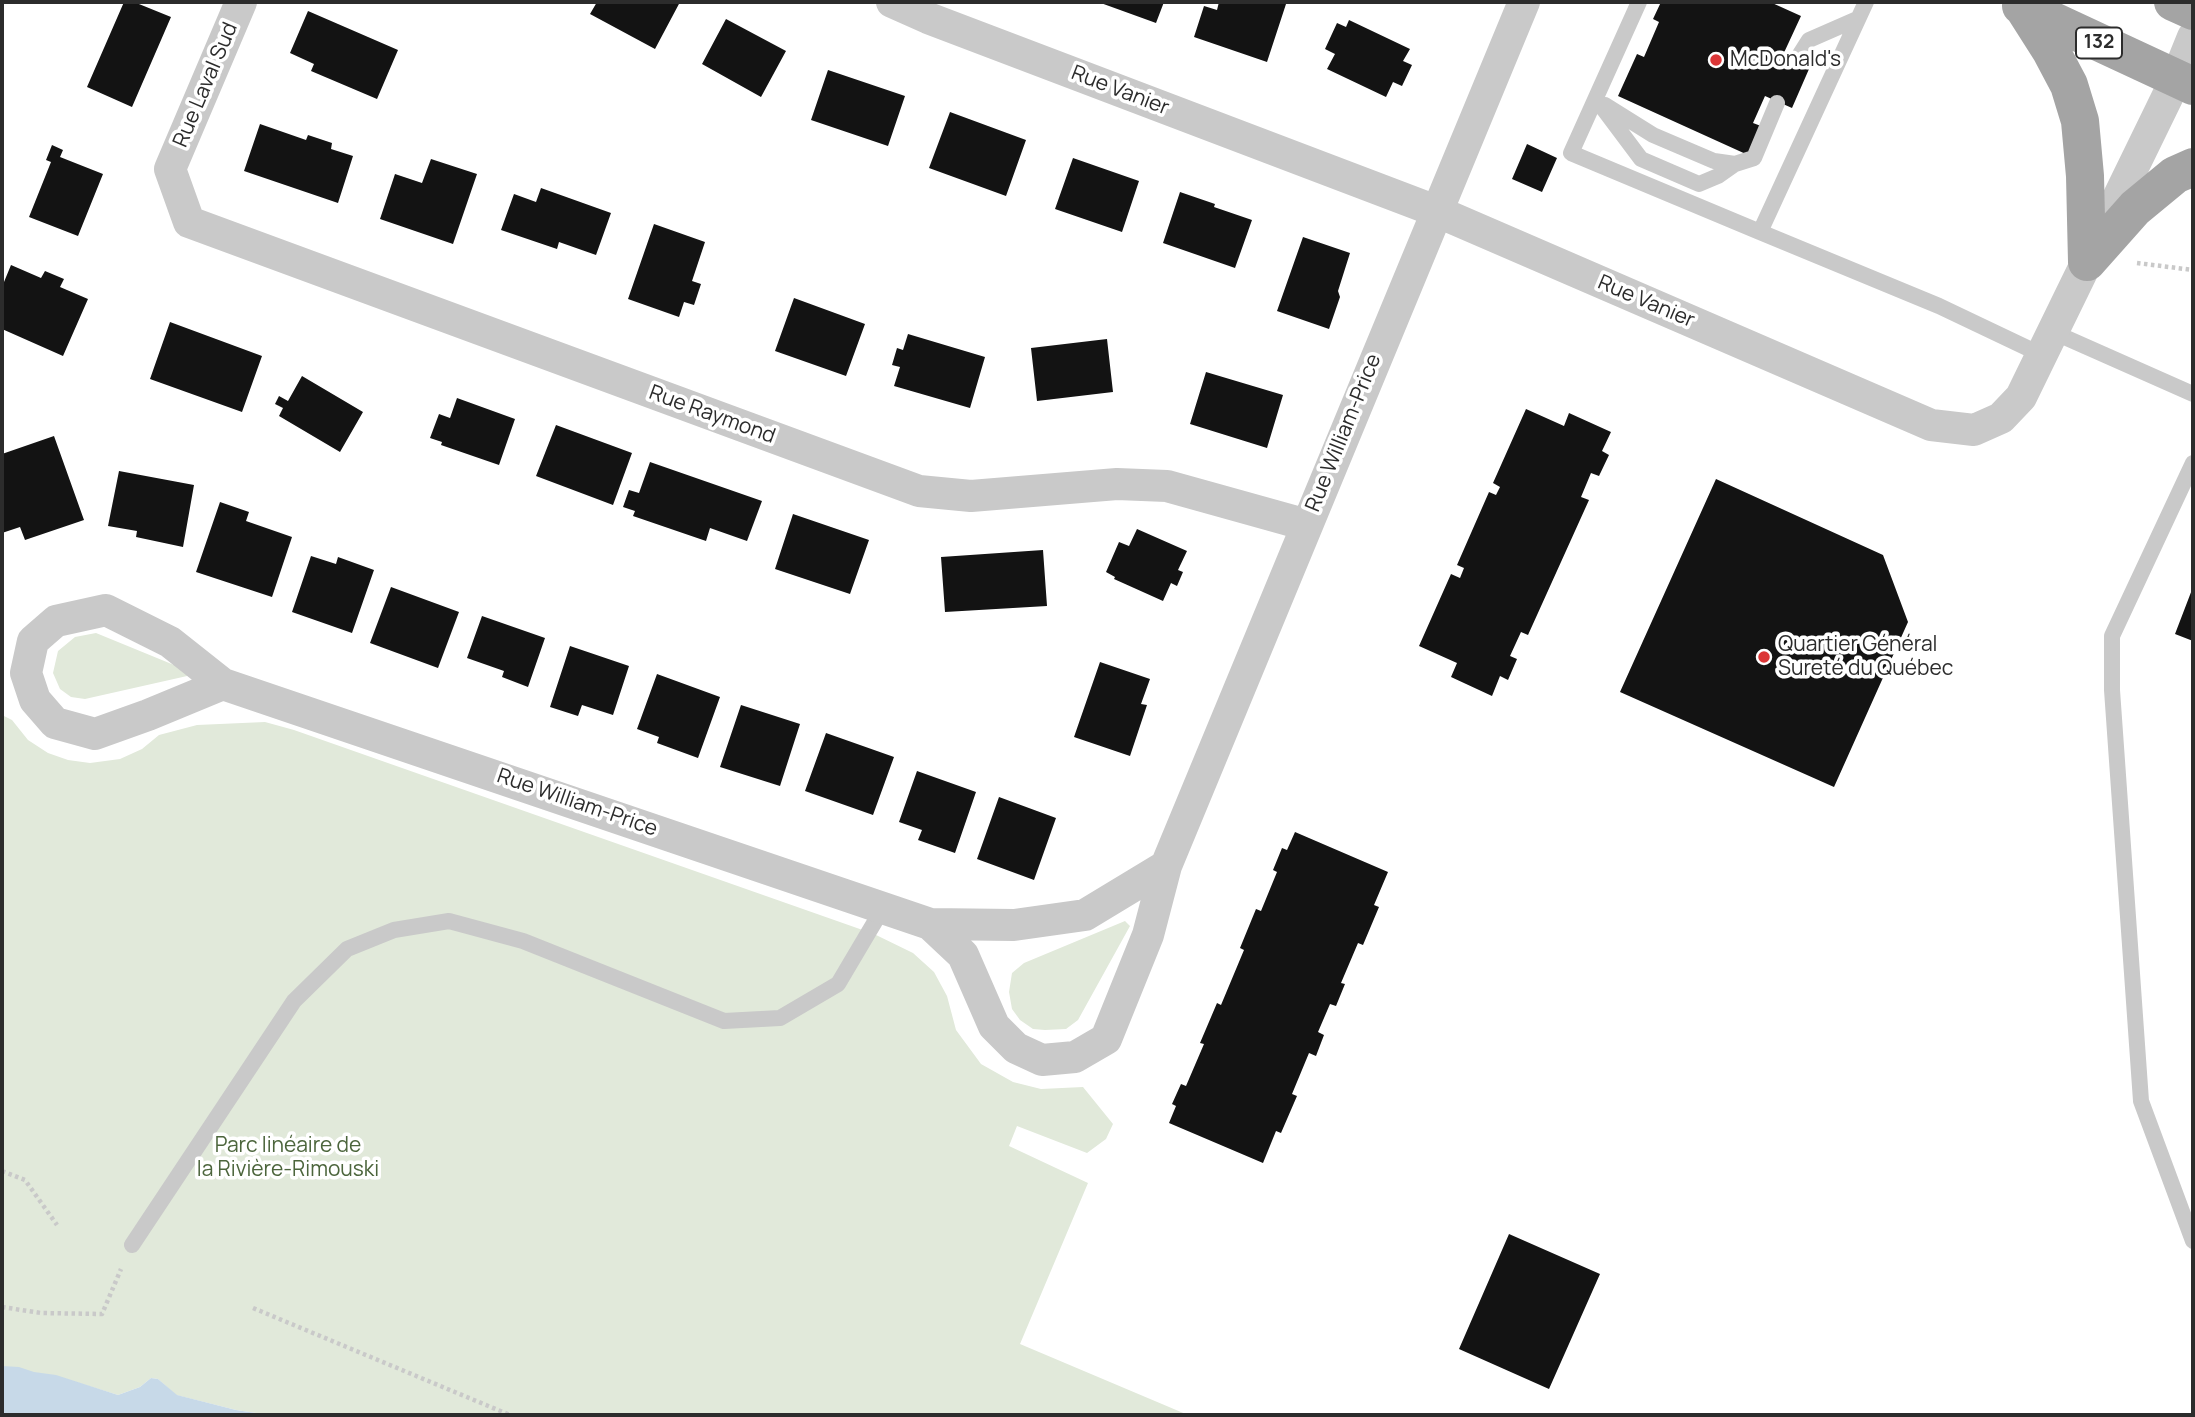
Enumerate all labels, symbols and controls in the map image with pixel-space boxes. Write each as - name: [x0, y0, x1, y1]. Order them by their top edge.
- street label: Rue Laval Sud: [168, 19, 244, 151]
- road number: 132: [2076, 28, 2122, 58]
- place label: McDonald's: [1730, 47, 1841, 73]
- marker: McDonald's: [1708, 52, 1724, 68]
- street label: Rue Vanier: [1067, 61, 1173, 121]
- street label: Rue Vanier: [1594, 270, 1698, 334]
- street label: Rue William-Price: [1301, 350, 1387, 516]
- street label: Rue Raymond: [645, 380, 779, 450]
- place label: Quartier Général Sureté du Québec: [1778, 632, 1953, 682]
- marker: Quartier Général Sureté du Québec: [1756, 649, 1772, 665]
- street label: Rue William-Price: [493, 764, 661, 842]
- park label: Parc linéaire de la Rivière-Rimouski: [197, 1133, 379, 1183]

